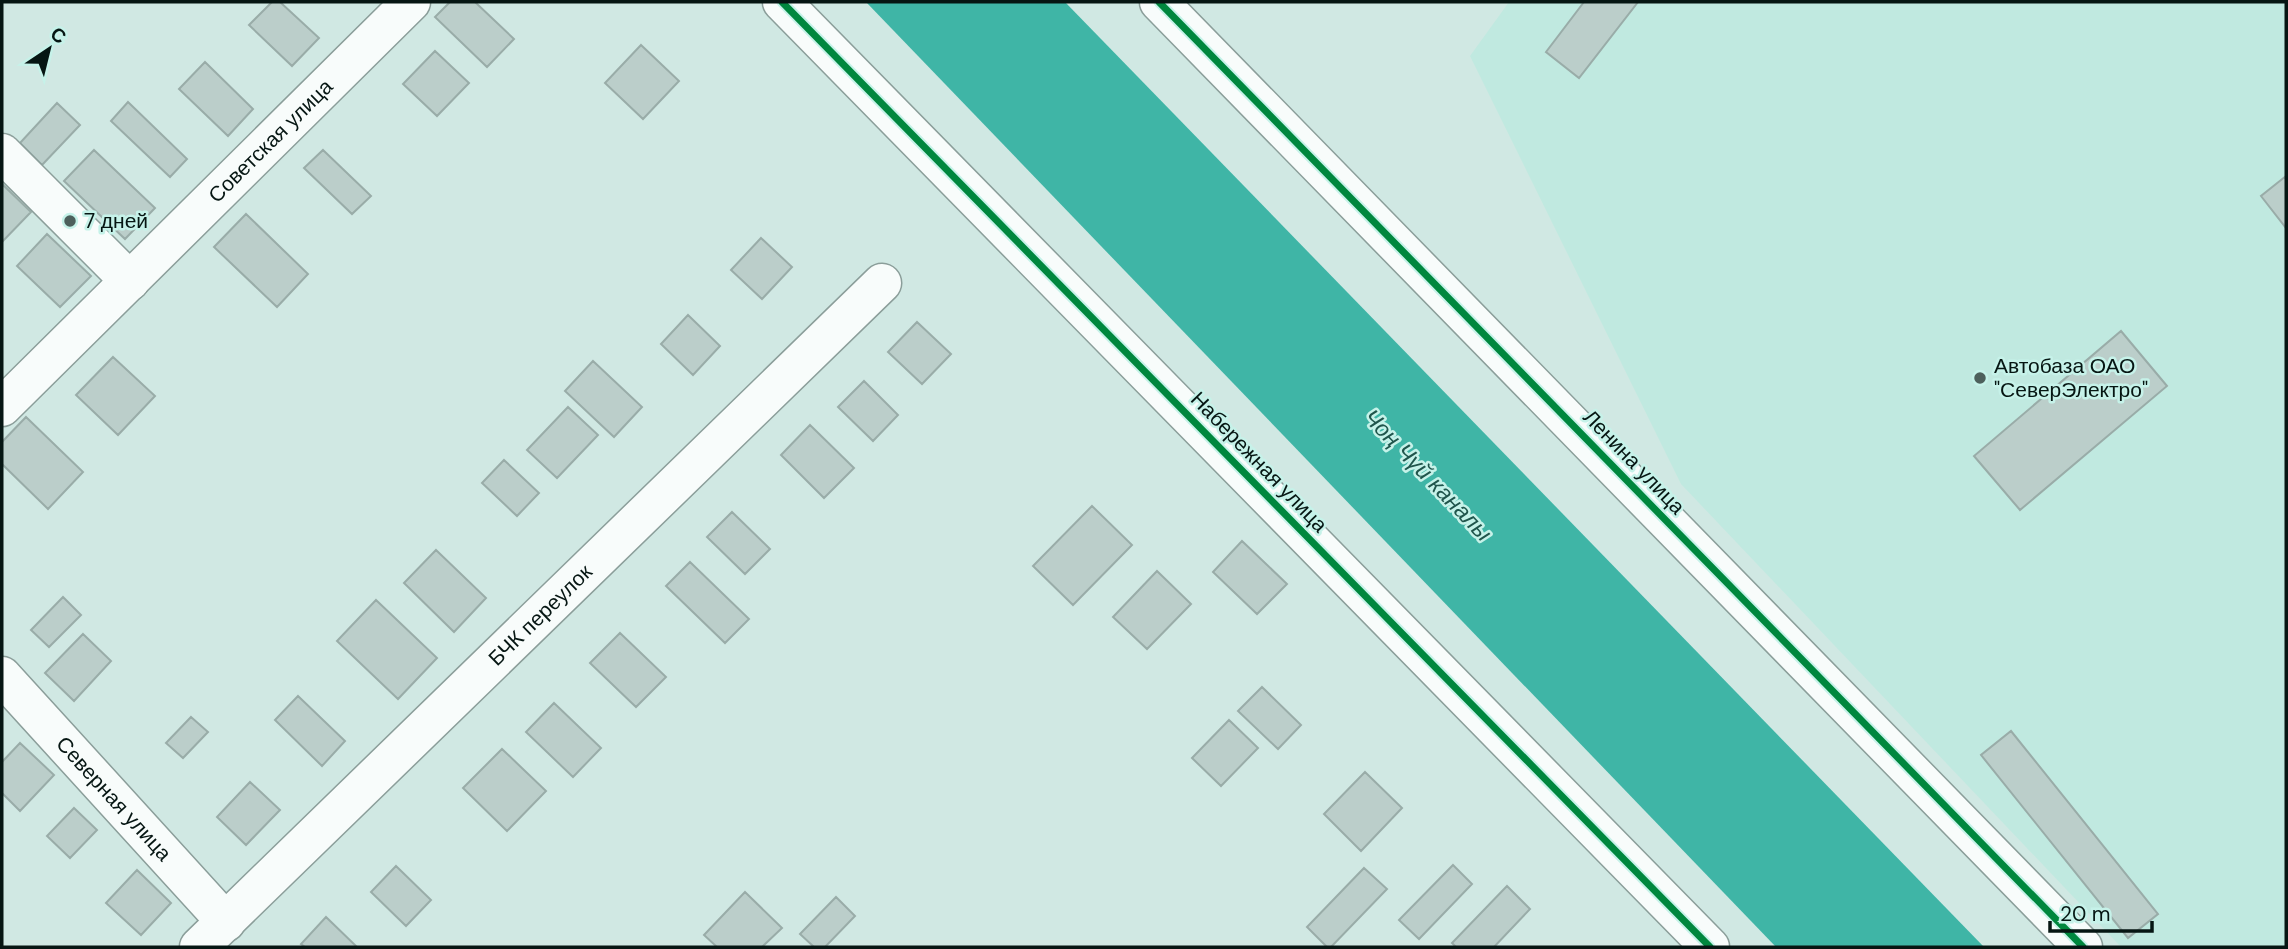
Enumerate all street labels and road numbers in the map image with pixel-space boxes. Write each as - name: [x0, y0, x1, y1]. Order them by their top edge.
- street label: Советская улица: [202, 73, 339, 209]
- street label: Набережная улица: [1185, 386, 1334, 539]
- street label: Ленина улица: [1577, 404, 1691, 521]
- street label: БЧК переулок: [482, 558, 599, 672]
- street label: Северная улица: [50, 730, 178, 867]

